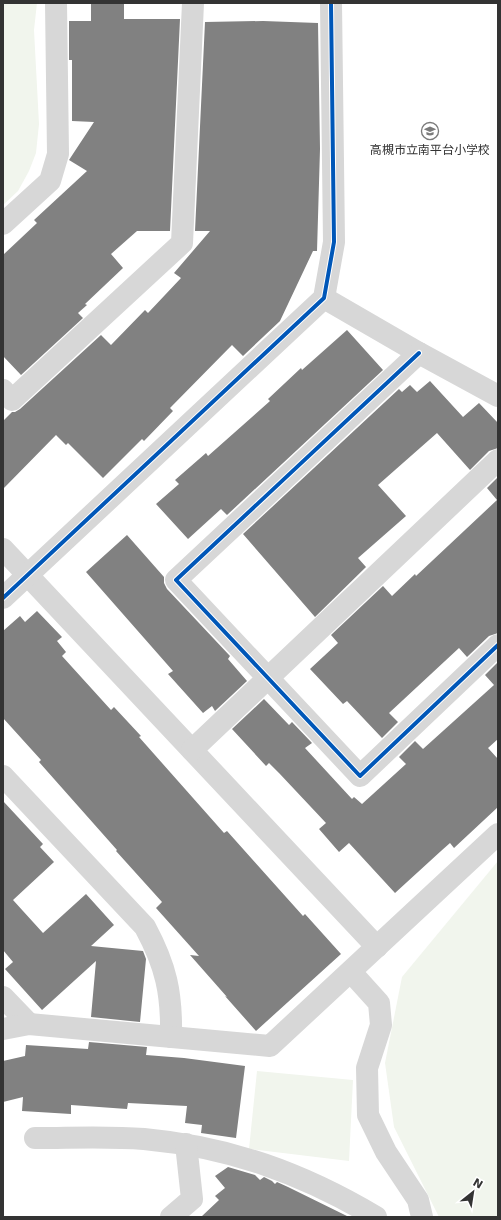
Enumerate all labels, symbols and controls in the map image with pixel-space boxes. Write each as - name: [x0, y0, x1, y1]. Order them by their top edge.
- school or university icon: 高槻市立南平台小学校: [420, 121, 440, 141]
- place label: 高槻市立南平台小学校: [370, 143, 490, 157]
- north arrow: [453, 1172, 493, 1212]
- text: N: [471, 1176, 485, 1192]

